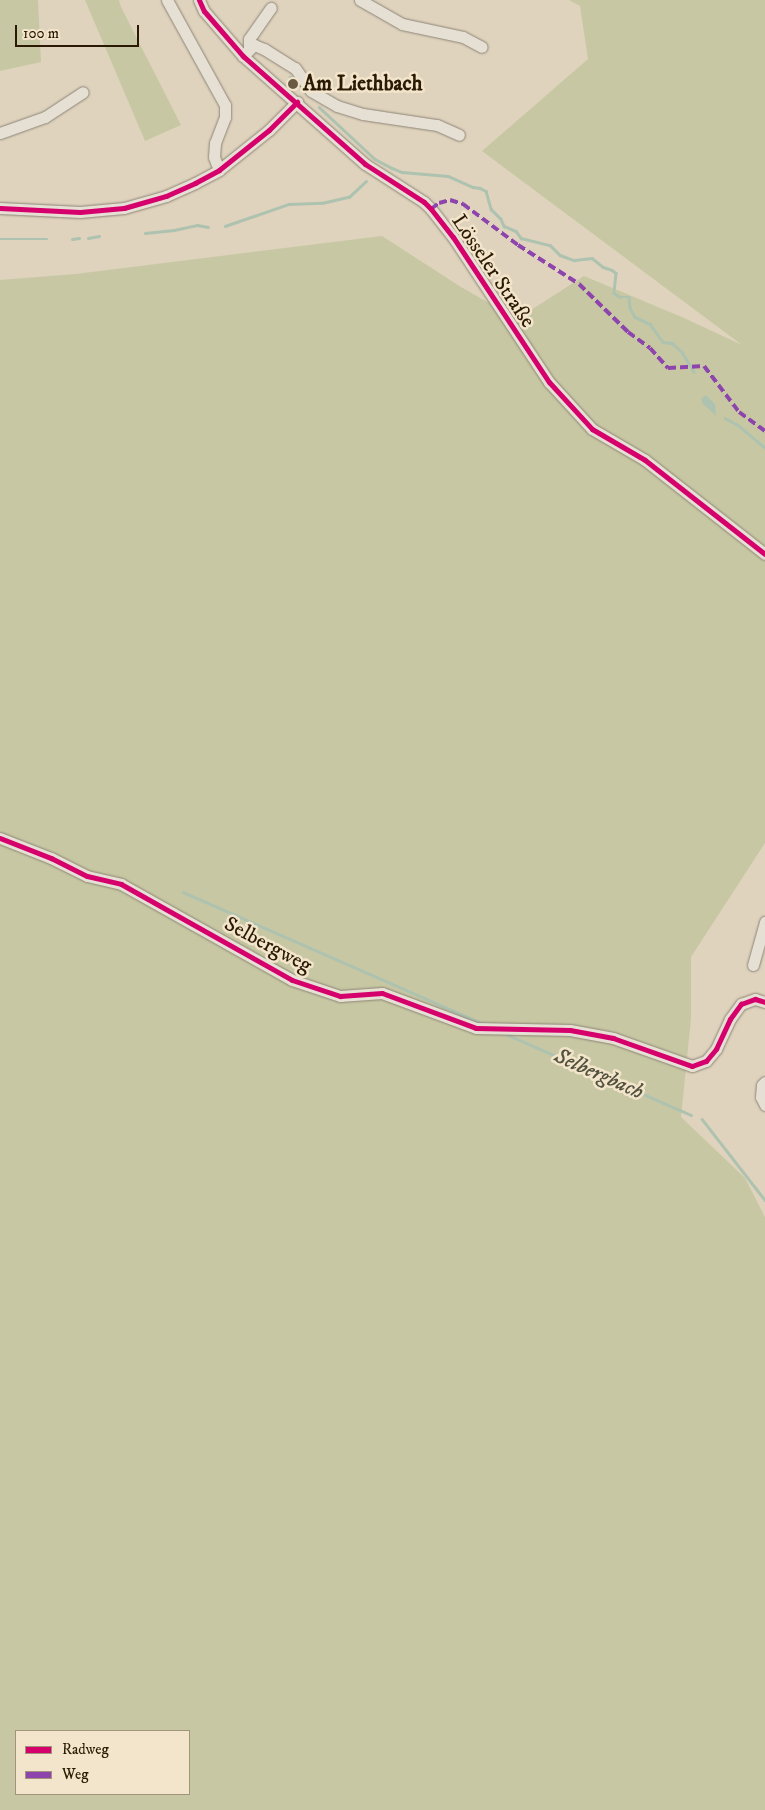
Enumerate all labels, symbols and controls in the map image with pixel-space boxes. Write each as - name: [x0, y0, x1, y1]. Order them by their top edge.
- scale bar: [18, 15, 141, 47]
- text: 100 m: [23, 24, 59, 43]
- place label: Am Liethbach: [303, 71, 422, 97]
- marker: Am Liethbach: [287, 78, 299, 90]
- street label: Lösseler Straße: [446, 210, 540, 332]
- street label: Selbergweg: [220, 911, 316, 979]
- water label: Selbergbach: [550, 1043, 648, 1105]
- legend: [15, 1730, 190, 1795]
- text: Radweg: [62, 1740, 109, 1759]
- text: Weg: [62, 1765, 89, 1784]

